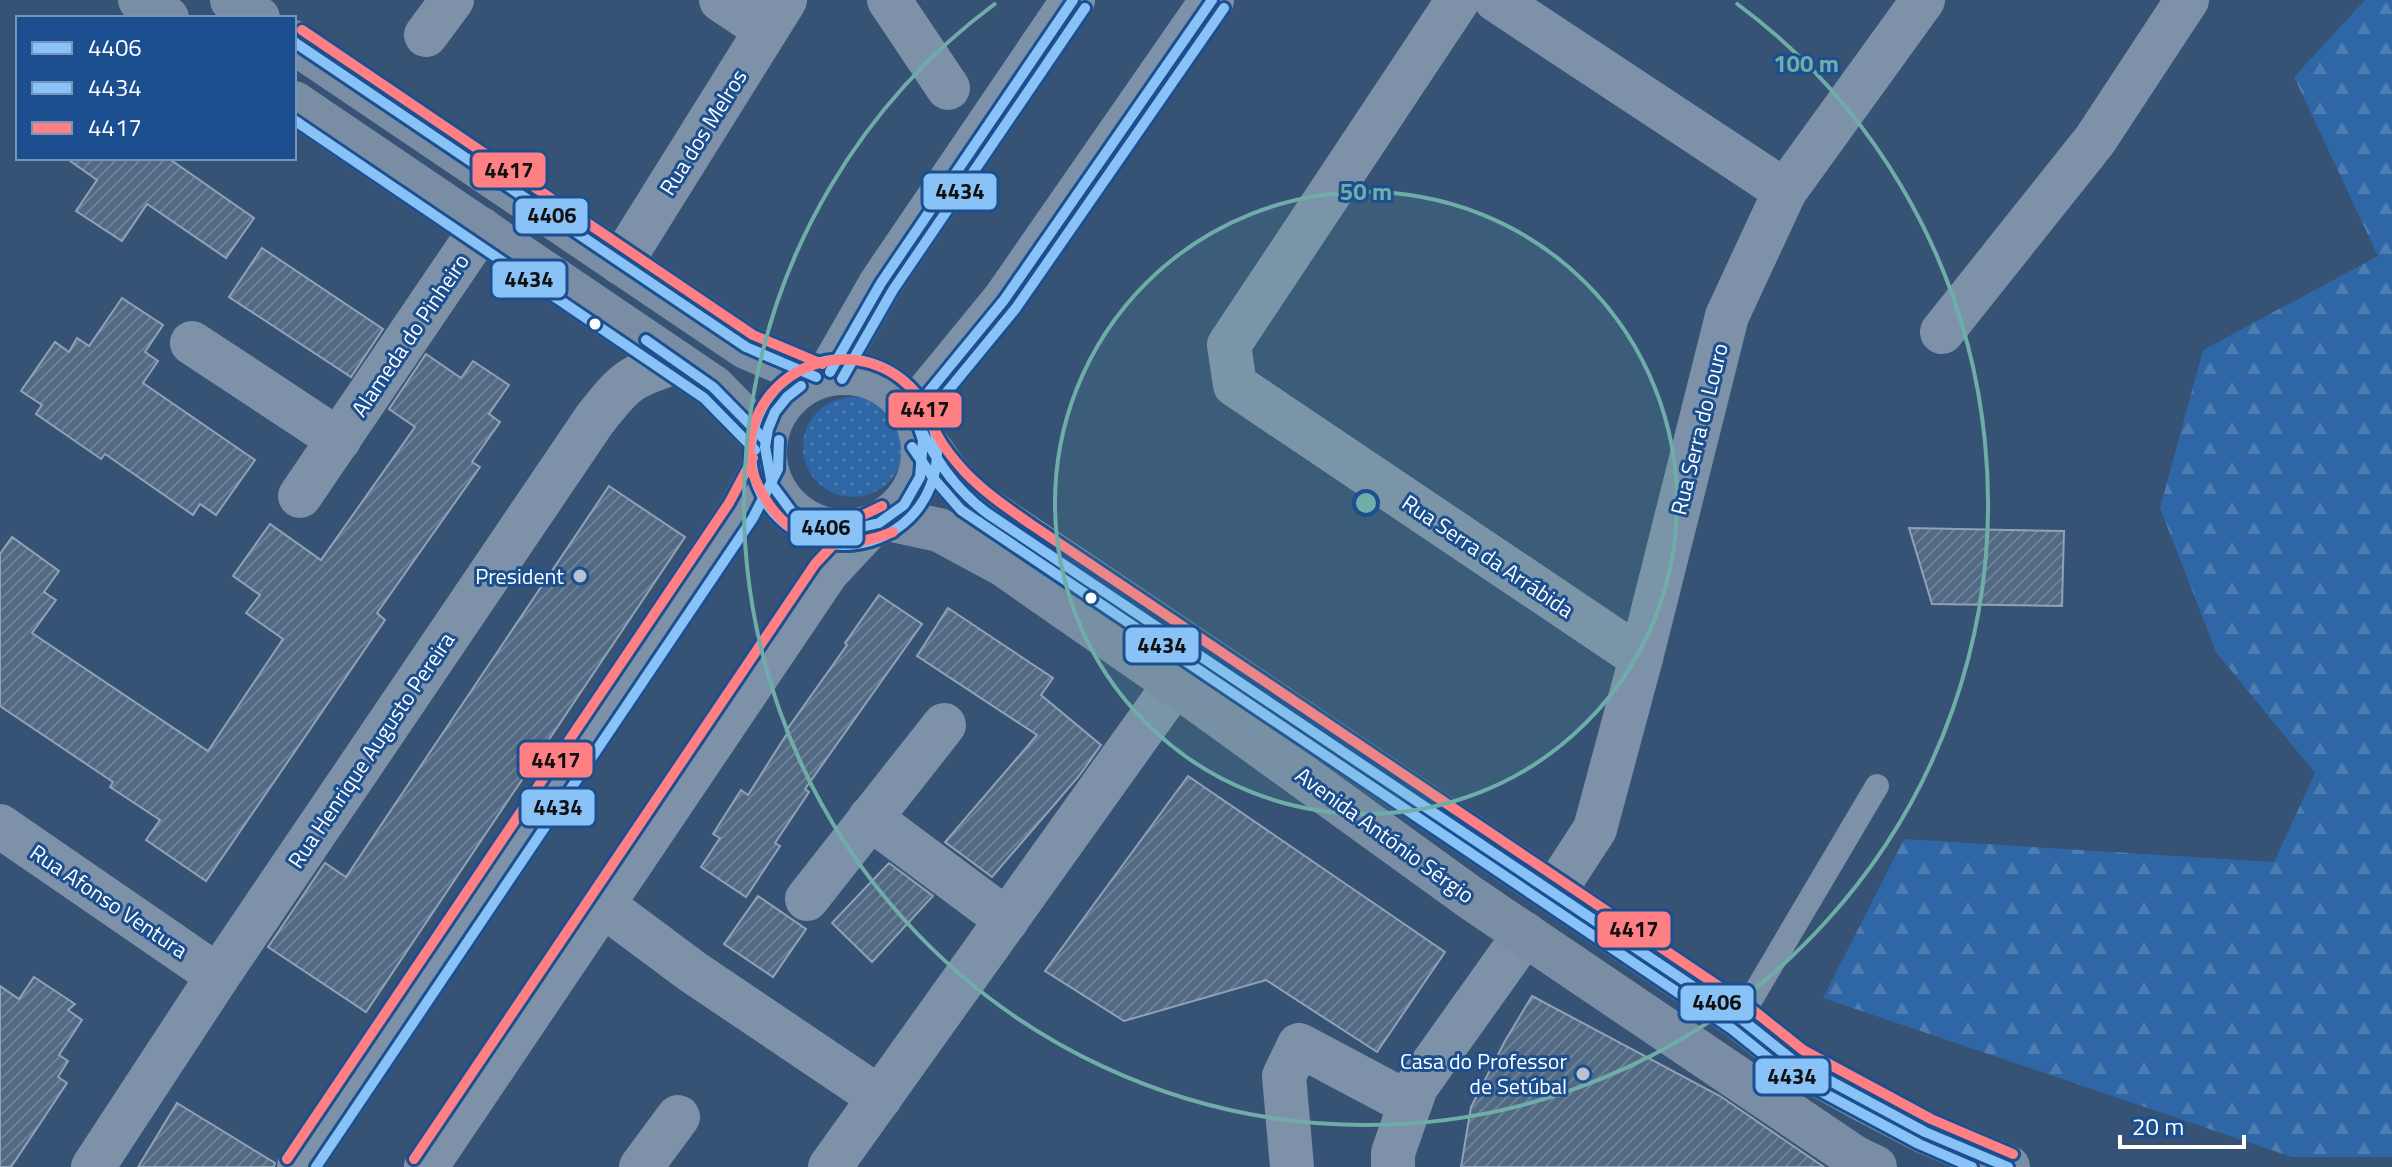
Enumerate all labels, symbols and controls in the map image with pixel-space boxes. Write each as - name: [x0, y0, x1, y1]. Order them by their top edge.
- legend: [16, 16, 296, 160]
- text: 4406: [88, 29, 142, 65]
- text: 100 m: [1773, 45, 1839, 81]
- street label: Rua dos Melros: [651, 62, 755, 202]
- text: 4434: [88, 69, 142, 105]
- text: 4417: [88, 109, 142, 145]
- line badge: 4417: [471, 151, 547, 189]
- text: 4417: [484, 153, 534, 187]
- line badge: 4434: [922, 172, 998, 211]
- text: 50 m: [1340, 173, 1392, 209]
- text: 4434: [935, 174, 985, 208]
- line badge: 4406: [514, 197, 589, 235]
- text: 4406: [527, 198, 577, 232]
- street label: Alameda do Pinheiro: [343, 246, 477, 424]
- line badge: 4434: [491, 260, 567, 299]
- text: 4434: [504, 262, 554, 296]
- unlabelled marker: [587, 316, 603, 332]
- street label: Rua Serra do Louro: [1661, 340, 1737, 518]
- line badge: 4417: [887, 391, 963, 429]
- text: 4417: [900, 392, 950, 426]
- street label: Rua Serra da Arrábida: [1395, 486, 1581, 626]
- centre of rings: [1352, 489, 1380, 517]
- line badge: 4406: [789, 509, 864, 547]
- text: 4406: [801, 510, 851, 544]
- place label: President: [475, 559, 564, 593]
- marker: President: [571, 567, 589, 585]
- unlabelled marker: [1083, 590, 1099, 606]
- street label: Rua Henrique Augusto Pereira: [279, 625, 463, 875]
- line badge: 4434: [1124, 626, 1200, 664]
- text: 4434: [1137, 628, 1187, 662]
- line badge: 4417: [518, 741, 594, 779]
- text: 4417: [531, 743, 581, 777]
- street label: Avenida António Sérgio: [1288, 758, 1482, 912]
- line badge: 4434: [520, 788, 596, 827]
- text: 4434: [533, 790, 583, 824]
- street label: Rua Afonso Ventura: [23, 835, 195, 967]
- line badge: 4417: [1596, 910, 1672, 949]
- text: 4417: [1609, 912, 1659, 946]
- line badge: 4406: [1679, 984, 1755, 1022]
- text: 4406: [1692, 985, 1742, 1019]
- place label: Casa do Professor de Setúbal: [1400, 1044, 1567, 1103]
- line badge: 4434: [1754, 1057, 1830, 1095]
- text: 4434: [1767, 1059, 1817, 1093]
- marker: Casa do Professor de Setúbal: [1574, 1065, 1592, 1083]
- scale bar: [2120, 1099, 2244, 1149]
- text: 20 m: [2132, 1108, 2184, 1144]

